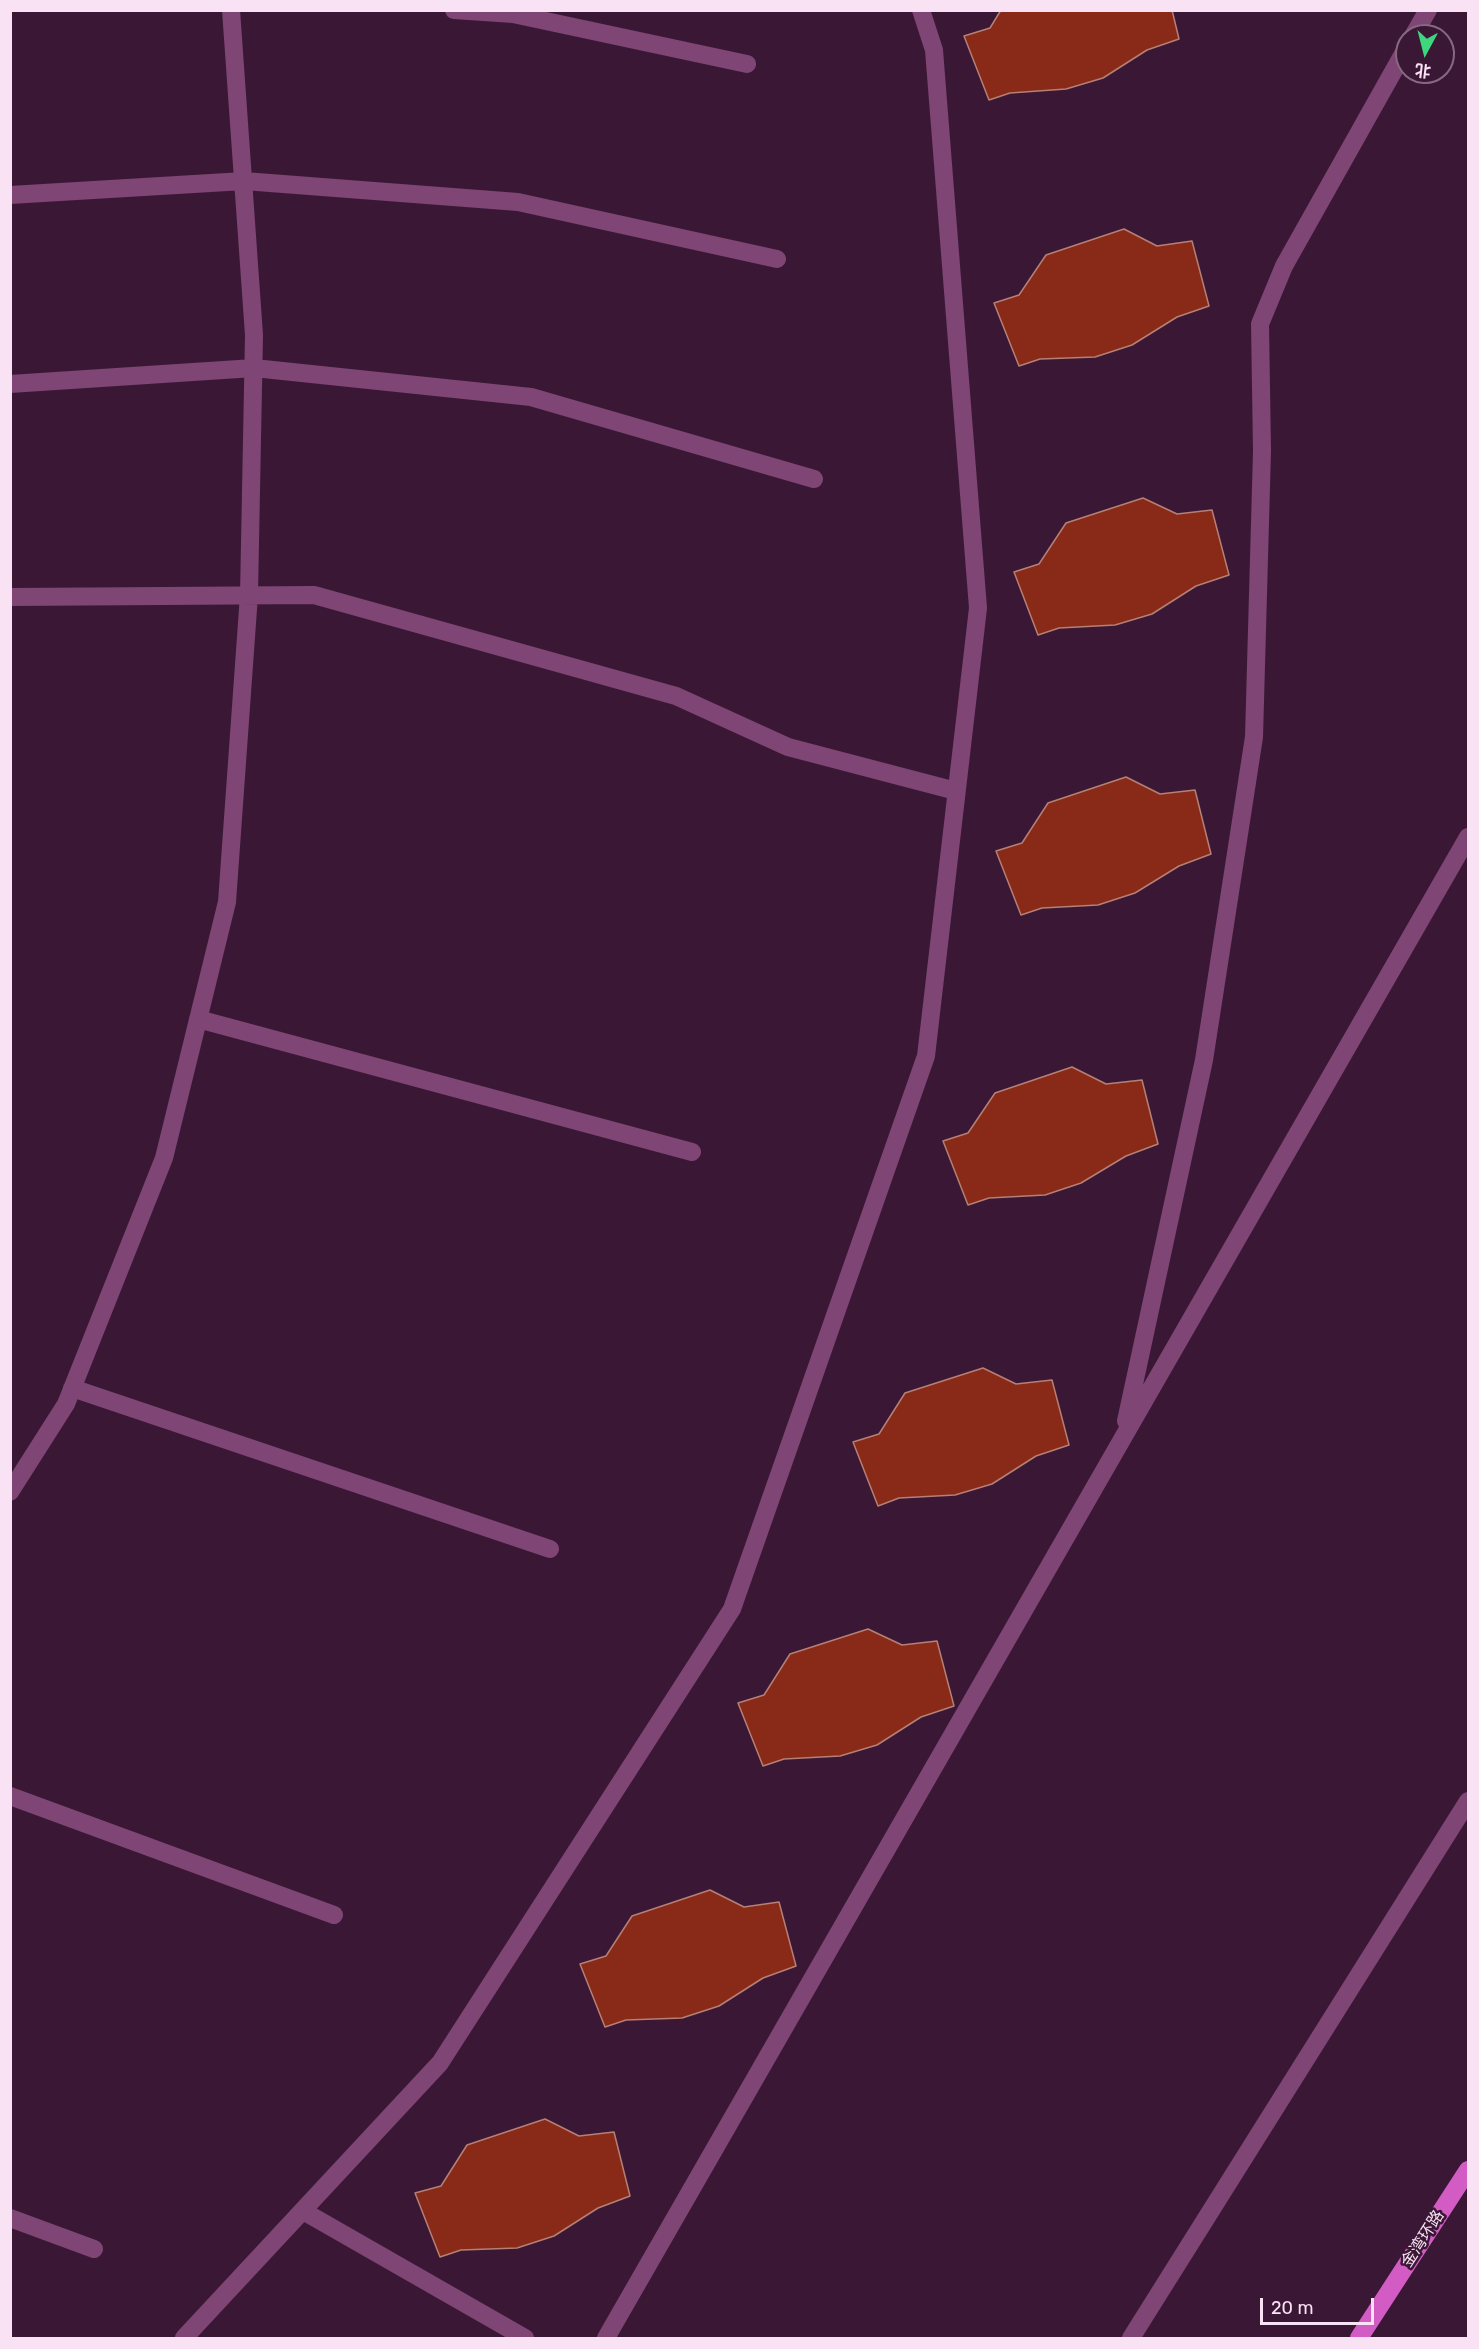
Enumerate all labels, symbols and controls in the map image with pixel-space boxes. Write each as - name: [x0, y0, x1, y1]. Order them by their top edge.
- north arrow: [1395, 24, 1455, 84]
- text: 北: [1414, 60, 1432, 81]
- street label: 金湾环路: [1398, 2207, 1448, 2271]
- scale bar: [1263, 2286, 1377, 2324]
- text: 20 m: [1271, 2297, 1313, 2319]

